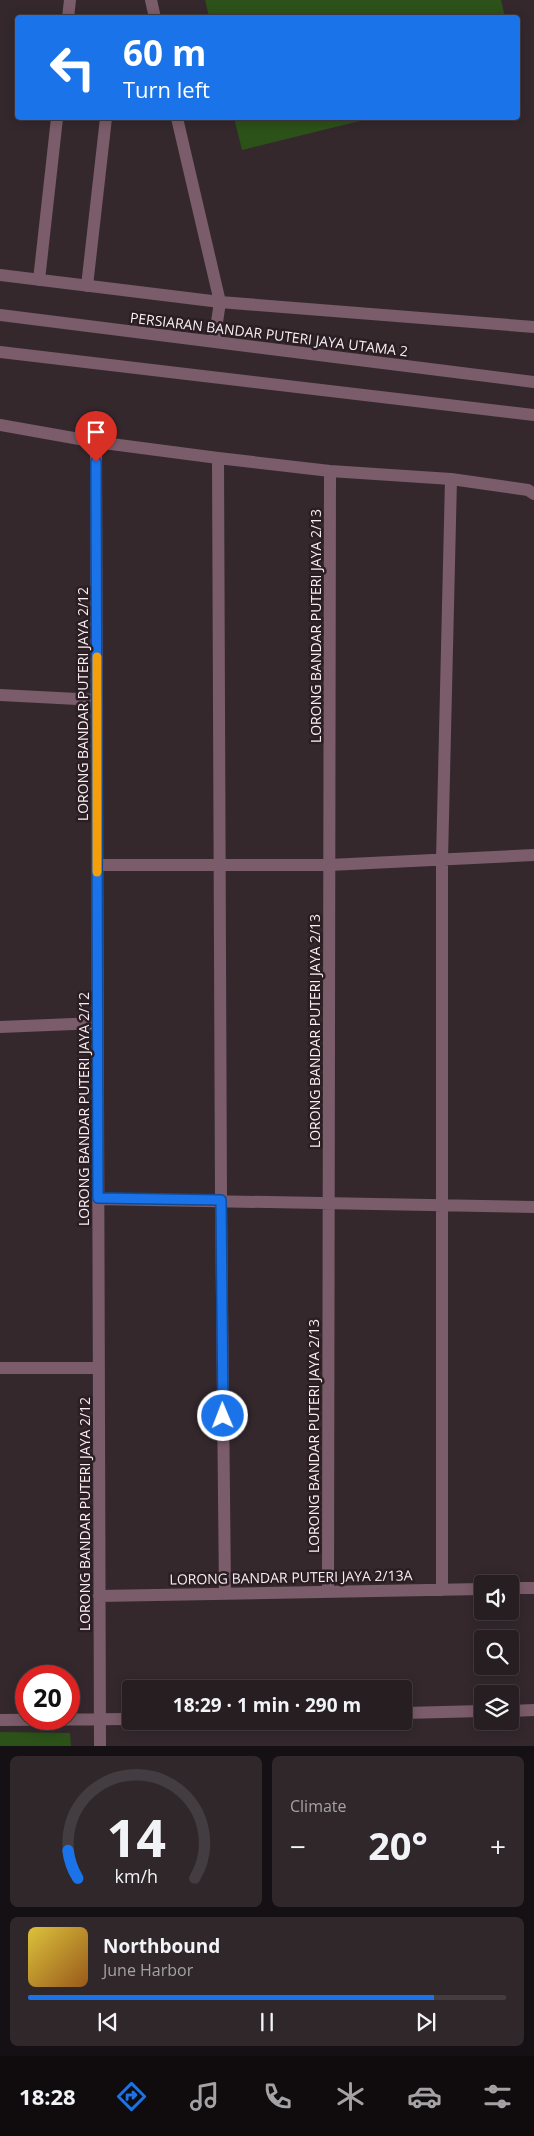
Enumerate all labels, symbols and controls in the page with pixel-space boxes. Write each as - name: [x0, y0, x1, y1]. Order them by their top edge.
- text: 60 m: [123, 29, 206, 76]
- icon: left: [40, 35, 105, 100]
- text: Turn left: [123, 74, 210, 104]
- street label: PERSIARAN BANDAR PUTERI JAYA UTAMA 2: [129, 308, 409, 360]
- pin: [75, 411, 117, 462]
- icon: arrive: [82, 418, 110, 446]
- street label: LORONG BANDAR PUTERI JAYA 2/13: [306, 509, 325, 743]
- street label: LORONG BANDAR PUTERI JAYA 2/12: [73, 587, 92, 821]
- street label: LORONG BANDAR PUTERI JAYA 2/13: [305, 914, 324, 1148]
- street label: LORONG BANDAR PUTERI JAYA 2/12: [74, 992, 93, 1226]
- street label: LORONG BANDAR PUTERI JAYA 2/13: [304, 1319, 323, 1553]
- position arrow: [196, 1389, 248, 1441]
- street label: LORONG BANDAR PUTERI JAYA 2/12: [75, 1397, 94, 1631]
- street label: LORONG BANDAR PUTERI JAYA 2/13A: [169, 1565, 413, 1589]
- map controls: [474, 1575, 519, 1730]
- button: sound: [474, 1575, 519, 1620]
- button: search: [474, 1630, 519, 1675]
- speed limit sign: 20: [15, 1665, 80, 1730]
- button: layers: [474, 1685, 519, 1730]
- text: 18:29 · 1 min · 290 m: [173, 1692, 361, 1718]
- text: Climate: [290, 1795, 347, 1817]
- text: 14: [106, 1801, 166, 1872]
- text: 20°: [368, 1819, 428, 1871]
- text: −: [290, 1827, 306, 1865]
- text: +: [490, 1827, 506, 1865]
- text: km/h: [114, 1864, 158, 1888]
- text: Northbound: [103, 1933, 220, 1959]
- text: June Harbor: [103, 1959, 193, 1981]
- icon: previous: [94, 2008, 122, 2036]
- icon: pause: [253, 2008, 281, 2036]
- icon: next: [412, 2008, 440, 2036]
- icon: directions: [114, 2079, 149, 2114]
- icon: music: [187, 2079, 222, 2114]
- icon: phone: [260, 2079, 295, 2114]
- icon: climate: [333, 2079, 368, 2114]
- icon: car: [407, 2079, 442, 2114]
- icon: filters: [480, 2079, 515, 2114]
- text: 18:28: [19, 2081, 76, 2111]

